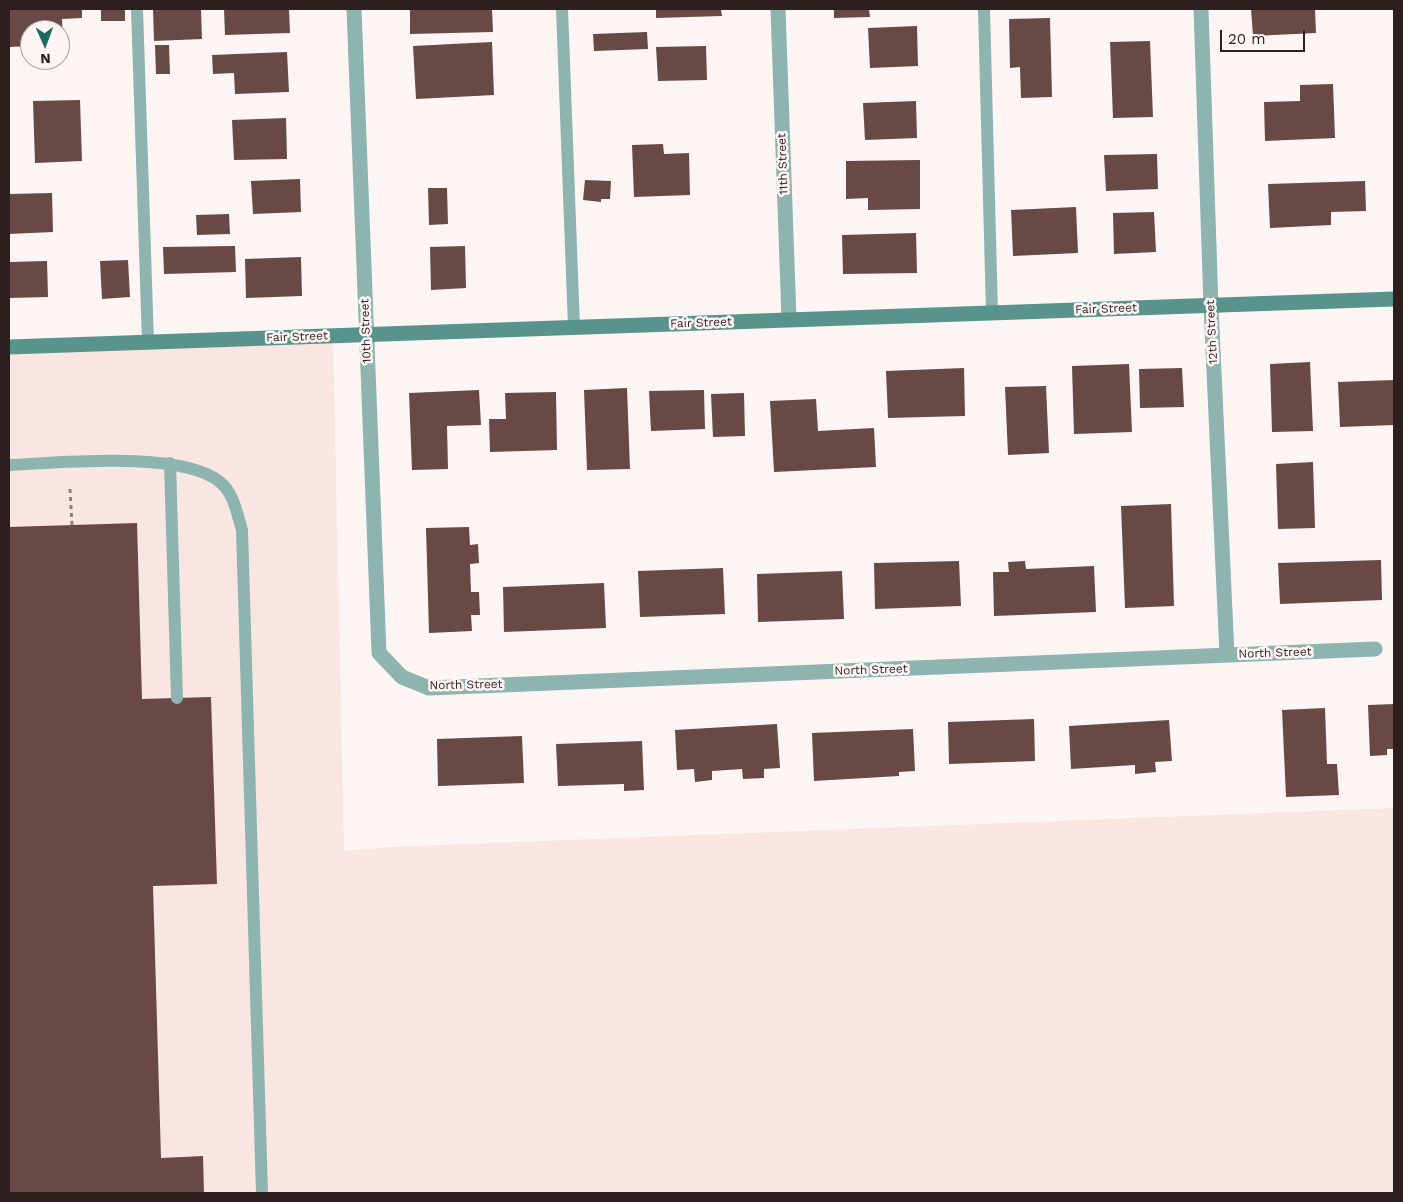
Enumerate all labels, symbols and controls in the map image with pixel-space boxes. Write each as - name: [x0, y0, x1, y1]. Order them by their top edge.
- north arrow: [20, 20, 70, 70]
- scale bar: [1223, 20, 1308, 52]
- text: 20 m: [1228, 30, 1266, 48]
- text: N: [40, 51, 51, 67]
- street label: 11th Street: [775, 133, 791, 195]
- street label: 10th Street: [358, 298, 374, 364]
- street label: 12th Street: [1203, 299, 1221, 365]
- street label: Fair Street: [1075, 301, 1137, 317]
- street label: Fair Street: [670, 315, 732, 331]
- street label: Fair Street: [266, 329, 328, 345]
- street label: North Street: [1238, 645, 1312, 661]
- street label: North Street: [834, 662, 908, 678]
- street label: North Street: [429, 677, 503, 693]

